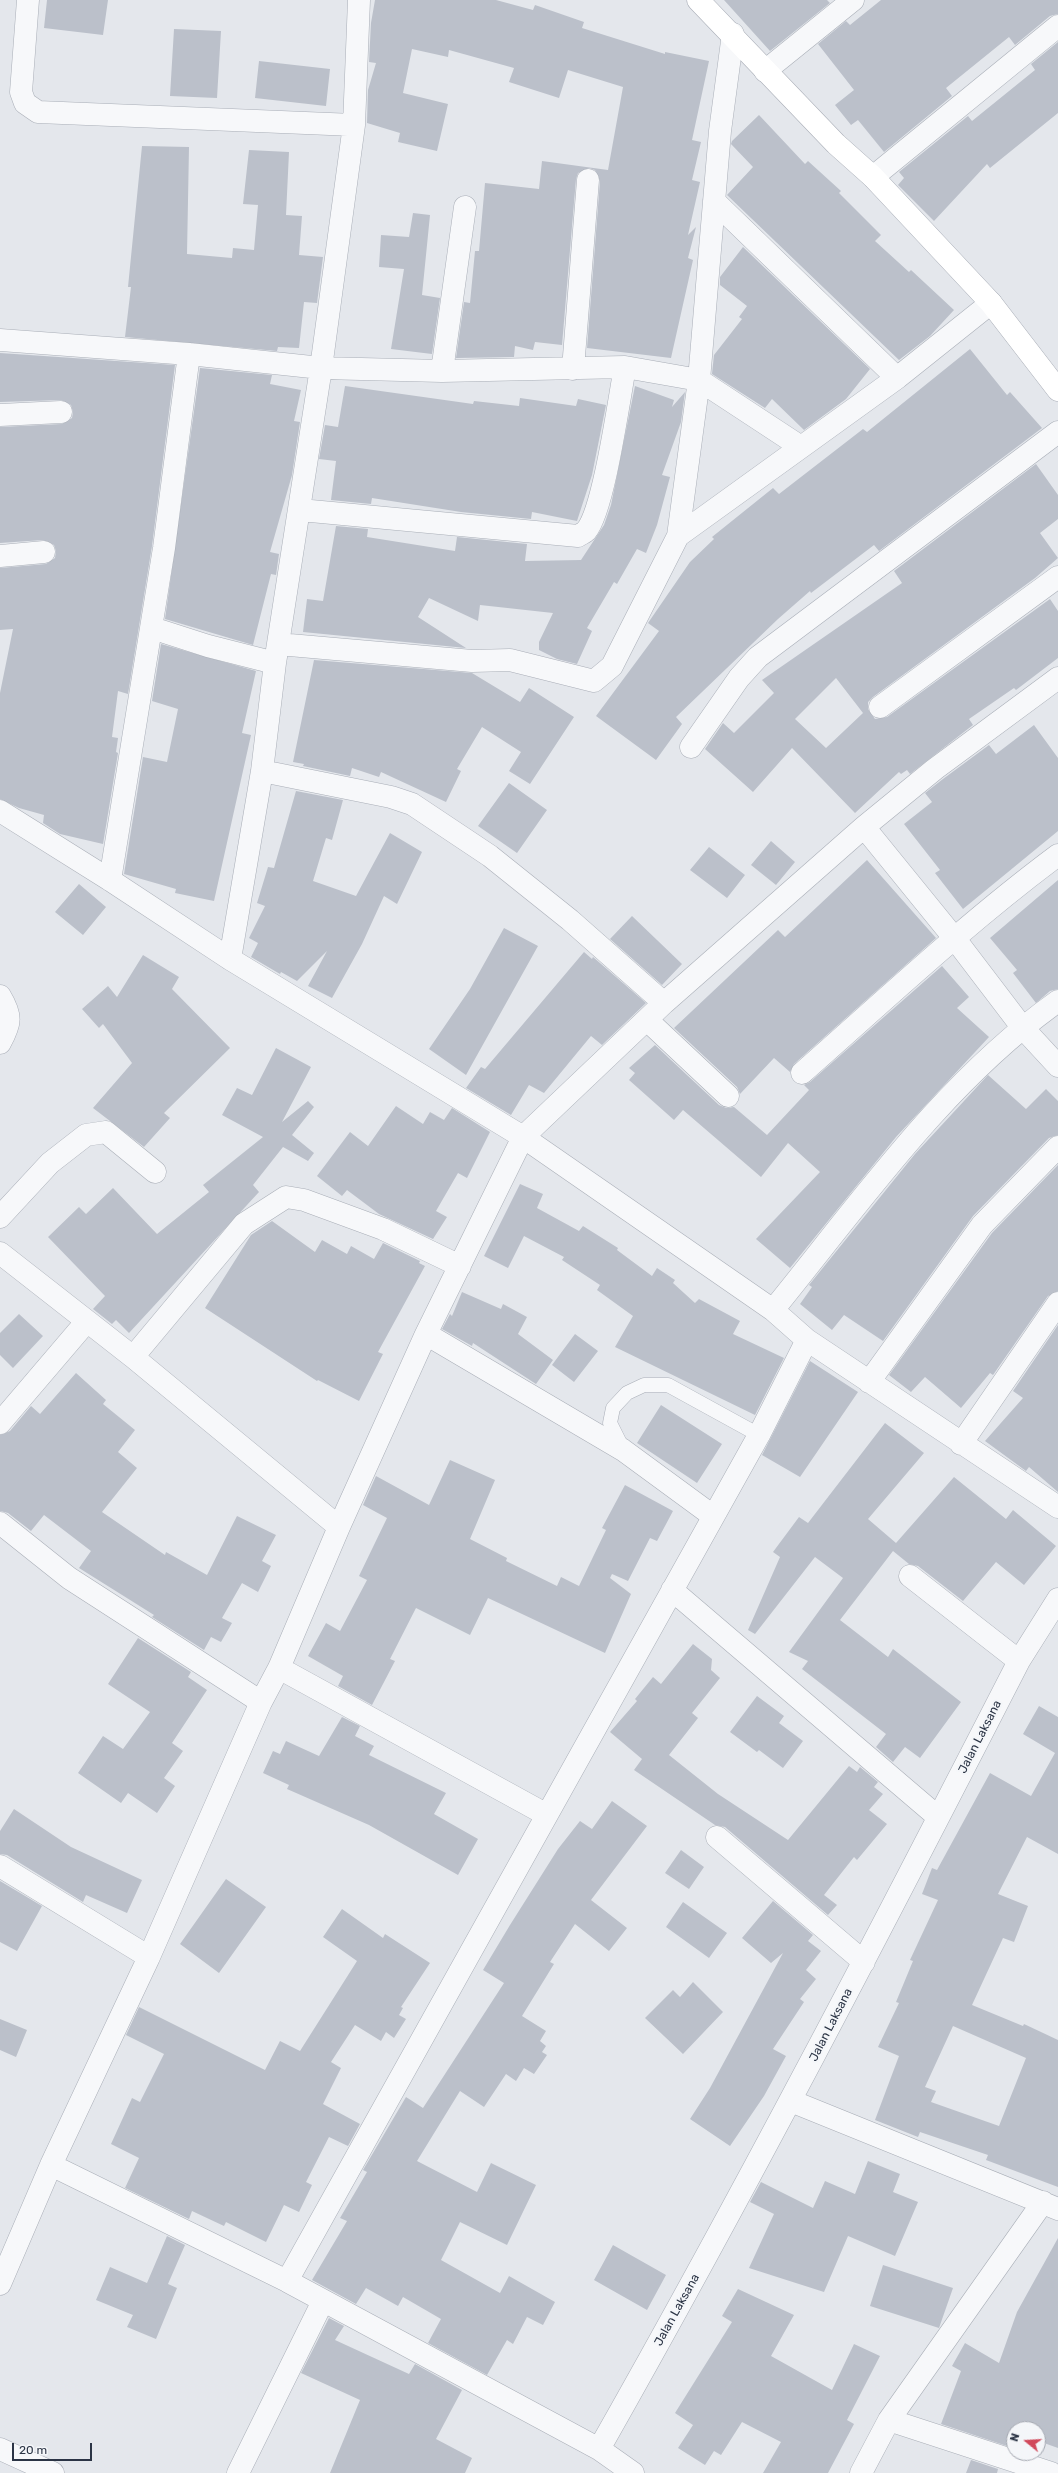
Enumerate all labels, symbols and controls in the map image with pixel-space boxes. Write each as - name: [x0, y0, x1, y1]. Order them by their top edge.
- street label: Jalan Laksana: [955, 1698, 1005, 1776]
- street label: Jalan Laksana: [806, 1986, 856, 2064]
- street label: Jalan Laksana: [651, 2272, 703, 2348]
- north arrow: [1006, 2421, 1046, 2461]
- text: N: [1008, 2432, 1022, 2443]
- scale bar: [14, 2435, 94, 2461]
- text: 20 m: [19, 2443, 47, 2457]

